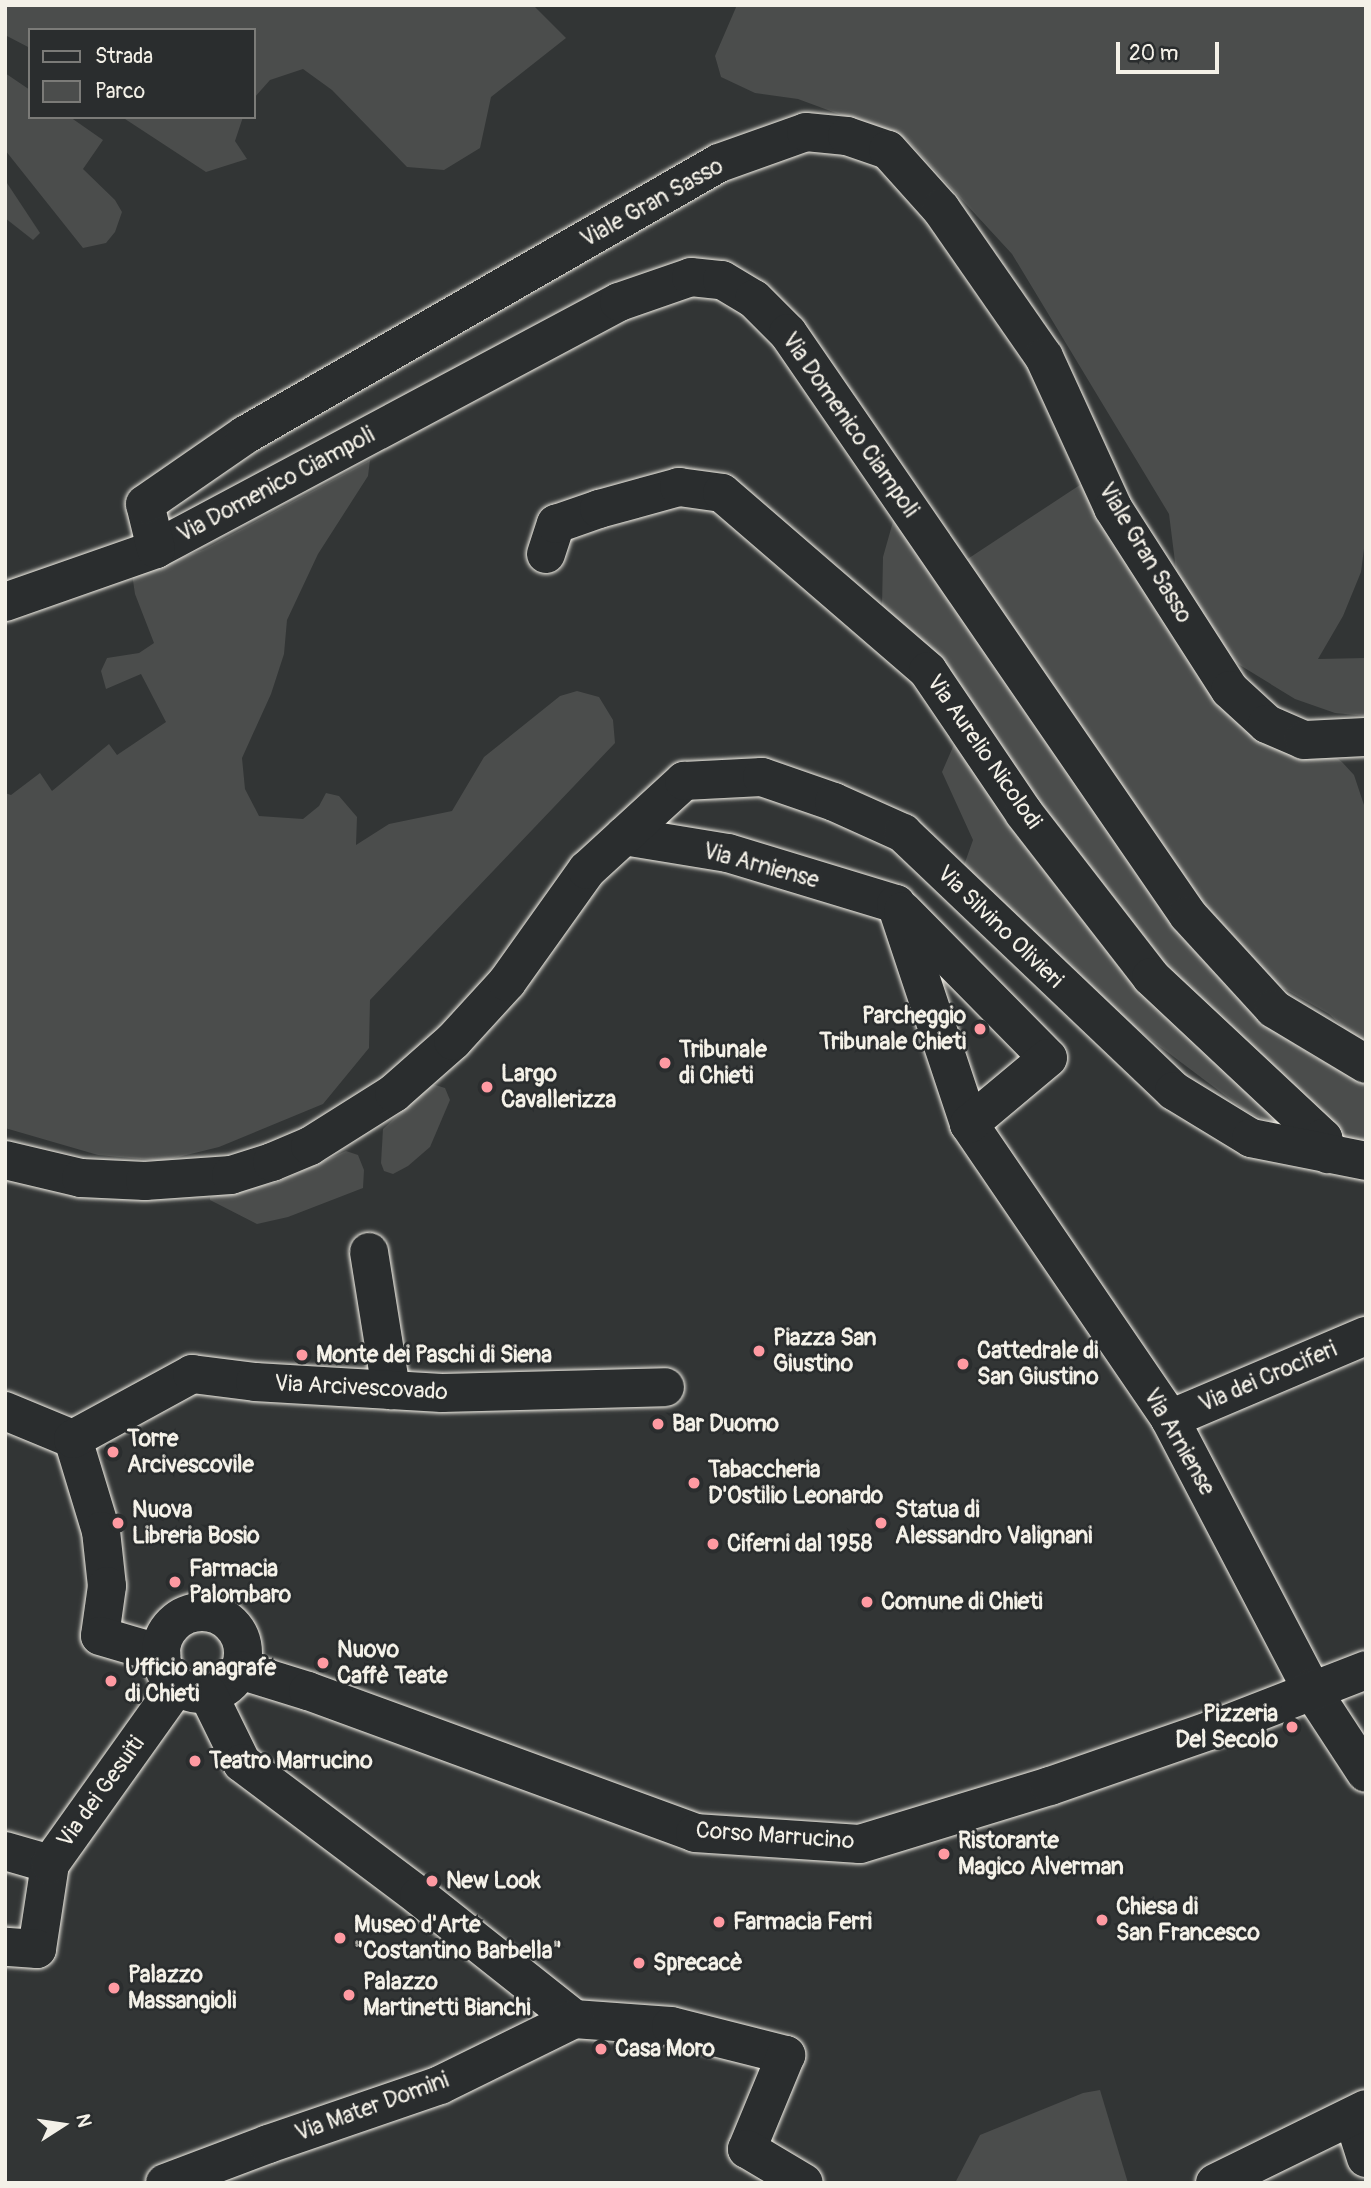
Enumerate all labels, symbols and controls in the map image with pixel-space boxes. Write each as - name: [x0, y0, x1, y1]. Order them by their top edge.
- legend: [28, 28, 256, 119]
- scale bar: [1119, 28, 1222, 72]
- text: 20 m: [1129, 40, 1178, 67]
- text: Strada: [95, 43, 153, 70]
- text: Parco: [95, 78, 145, 105]
- street label: Viale Gran Sasso: [576, 152, 728, 254]
- street label: Via Domenico Ciampoli: [776, 327, 924, 523]
- street label: Via Domenico Ciampoli: [173, 421, 379, 549]
- street label: Viale Gran Sasso: [1092, 478, 1198, 628]
- street label: Via Aurelio Nicolodi: [920, 670, 1048, 834]
- street label: Via Arniense: [700, 837, 822, 895]
- street label: Via Silvino Olivieri: [931, 860, 1069, 994]
- place label: Parcheggio Tribunale Chieti: [819, 1002, 966, 1056]
- marker: Parcheggio Tribunale Chieti: [972, 1021, 988, 1037]
- place label: Tribunale di Chieti: [679, 1036, 767, 1090]
- marker: Tribunale di Chieti: [657, 1055, 673, 1071]
- place label: Largo Cavallerizza: [501, 1060, 616, 1114]
- marker: Largo Cavallerizza: [479, 1079, 495, 1095]
- place label: Piazza San Giustino: [773, 1324, 877, 1378]
- street label: Via dei Crociferi: [1195, 1336, 1341, 1418]
- place label: Cattedrale di San Giustino: [977, 1337, 1099, 1391]
- place label: Monte dei Paschi di Siena: [316, 1341, 552, 1369]
- marker: Piazza San Giustino: [751, 1343, 767, 1359]
- marker: Monte dei Paschi di Siena: [294, 1347, 310, 1363]
- marker: Cattedrale di San Giustino: [955, 1356, 971, 1372]
- street label: Via Arcivescovado: [274, 1370, 448, 1406]
- street label: Via Arniense: [1137, 1384, 1221, 1500]
- place label: Bar Duomo: [672, 1410, 779, 1438]
- marker: Bar Duomo: [650, 1416, 666, 1432]
- place label: Torre Arcivescovile: [127, 1425, 254, 1479]
- marker: Torre Arcivescovile: [105, 1444, 121, 1460]
- place label: Tabaccheria D'Ostilio Leonardo: [708, 1456, 883, 1510]
- marker: Tabaccheria D'Ostilio Leonardo: [686, 1475, 702, 1491]
- place label: Nuova Libreria Bosio: [132, 1496, 260, 1550]
- place label: Statua di Alessandro Valignani: [895, 1496, 1092, 1550]
- marker: Nuova Libreria Bosio: [110, 1515, 126, 1531]
- marker: Statua di Alessandro Valignani: [873, 1515, 889, 1531]
- place label: Ciferni dal 1958: [727, 1530, 872, 1558]
- marker: Ciferni dal 1958: [705, 1536, 721, 1552]
- place label: Farmacia Palombaro: [189, 1555, 291, 1609]
- marker: Farmacia Palombaro: [167, 1574, 183, 1590]
- place label: Comune di Chieti: [881, 1588, 1043, 1616]
- marker: Comune di Chieti: [859, 1594, 875, 1610]
- place label: Nuovo Caffè Teate: [337, 1636, 448, 1690]
- place label: Ufficio anagrafe di Chieti: [125, 1654, 276, 1708]
- marker: Nuovo Caffè Teate: [315, 1655, 331, 1671]
- marker: Ufficio anagrafe di Chieti: [103, 1673, 119, 1689]
- place label: Pizzeria Del Secolo: [1175, 1700, 1278, 1754]
- marker: Pizzeria Del Secolo: [1284, 1719, 1300, 1735]
- street label: Via dei Gesuiti: [51, 1731, 151, 1853]
- place label: Teatro Marrucino: [209, 1747, 373, 1775]
- marker: Teatro Marrucino: [187, 1753, 203, 1769]
- street label: Corso Marrucino: [695, 1817, 855, 1855]
- place label: Ristorante Magico Alverman: [958, 1827, 1124, 1881]
- marker: Ristorante Magico Alverman: [936, 1846, 952, 1862]
- place label: New Look: [446, 1867, 541, 1895]
- marker: New Look: [424, 1873, 440, 1889]
- place label: Chiesa di San Francesco: [1116, 1893, 1260, 1947]
- place label: Farmacia Ferri: [733, 1908, 872, 1936]
- place label: Museo d'Arte "Costantino Barbella": [354, 1911, 562, 1965]
- marker: Chiesa di San Francesco: [1094, 1912, 1110, 1928]
- marker: Farmacia Ferri: [711, 1914, 727, 1930]
- marker: Museo d'Arte "Costantino Barbella": [332, 1930, 348, 1946]
- place label: Sprecacè: [653, 1949, 743, 1977]
- marker: Sprecacè: [631, 1955, 647, 1971]
- place label: Palazzo Massangioli: [128, 1961, 236, 2015]
- place label: Palazzo Martinetti Bianchi: [363, 1968, 531, 2022]
- marker: Palazzo Massangioli: [106, 1980, 122, 1996]
- marker: Palazzo Martinetti Bianchi: [341, 1987, 357, 2003]
- place label: Casa Moro: [615, 2035, 715, 2063]
- marker: Casa Moro: [593, 2041, 609, 2057]
- street label: Via Mater Domini: [291, 2066, 453, 2148]
- north arrow: [28, 2090, 98, 2160]
- text: N: [70, 2112, 97, 2129]

